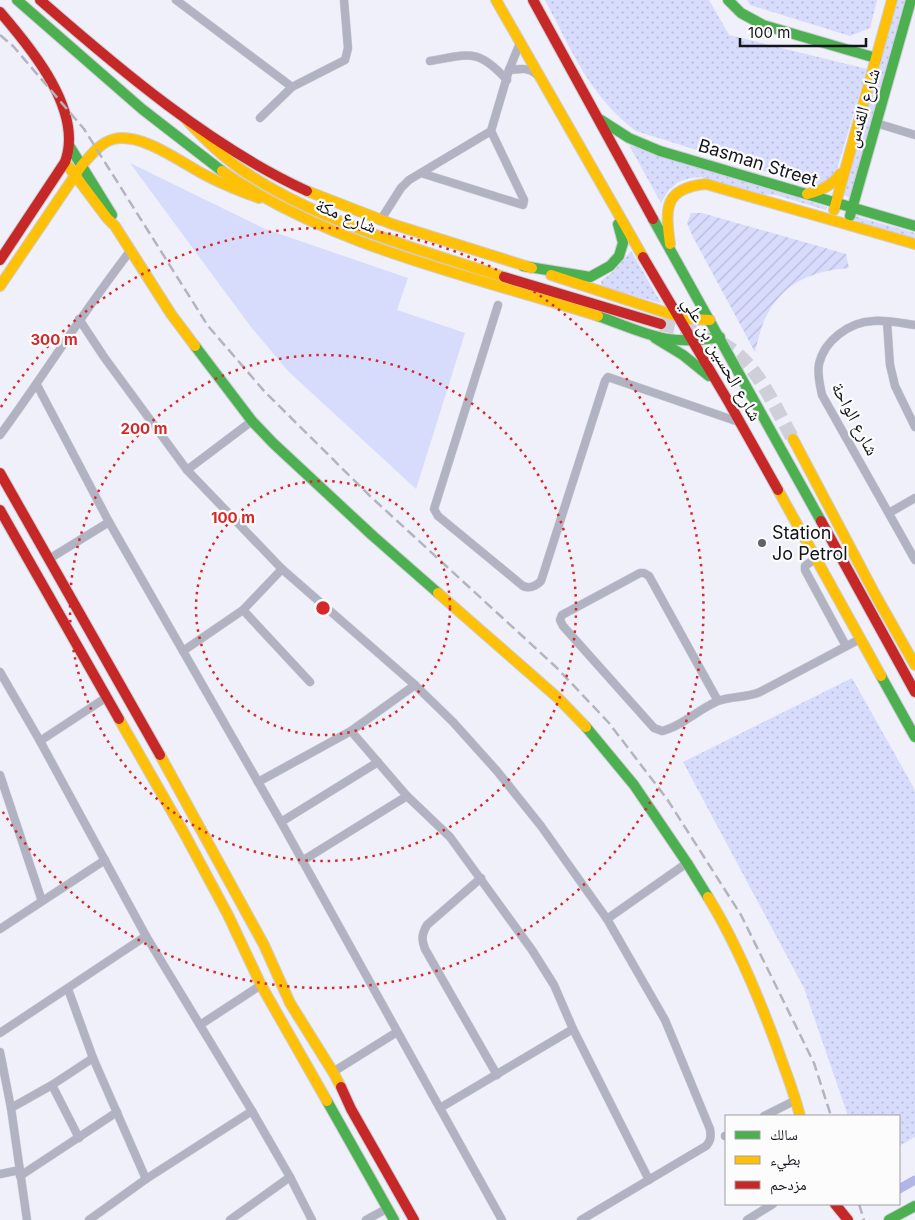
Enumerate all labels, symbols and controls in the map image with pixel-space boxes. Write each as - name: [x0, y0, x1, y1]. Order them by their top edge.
- scale bar: [740, 15, 866, 47]
- text: 100 m: [748, 23, 790, 42]
- street label: شارع القدس: [841, 66, 885, 150]
- street label: Basman Street: [696, 134, 820, 191]
- street label: شارع مكة: [312, 194, 380, 238]
- street label: شارع الحسين بن علي: [674, 293, 766, 427]
- text: 300 m: [30, 330, 78, 349]
- street label: شارع الواحة: [827, 379, 883, 459]
- text: 200 m: [121, 419, 167, 438]
- text: 100 m: [211, 508, 255, 527]
- place label: Station Jo Petrol: [772, 522, 848, 564]
- marker: Station Jo Petrol: [756, 537, 768, 549]
- centre of rings: [314, 599, 332, 617]
- legend: [725, 1115, 900, 1205]
- text: سالك: [770, 1125, 798, 1144]
- text: بطيء: [770, 1150, 800, 1172]
- text: مزدحم: [770, 1175, 807, 1195]

